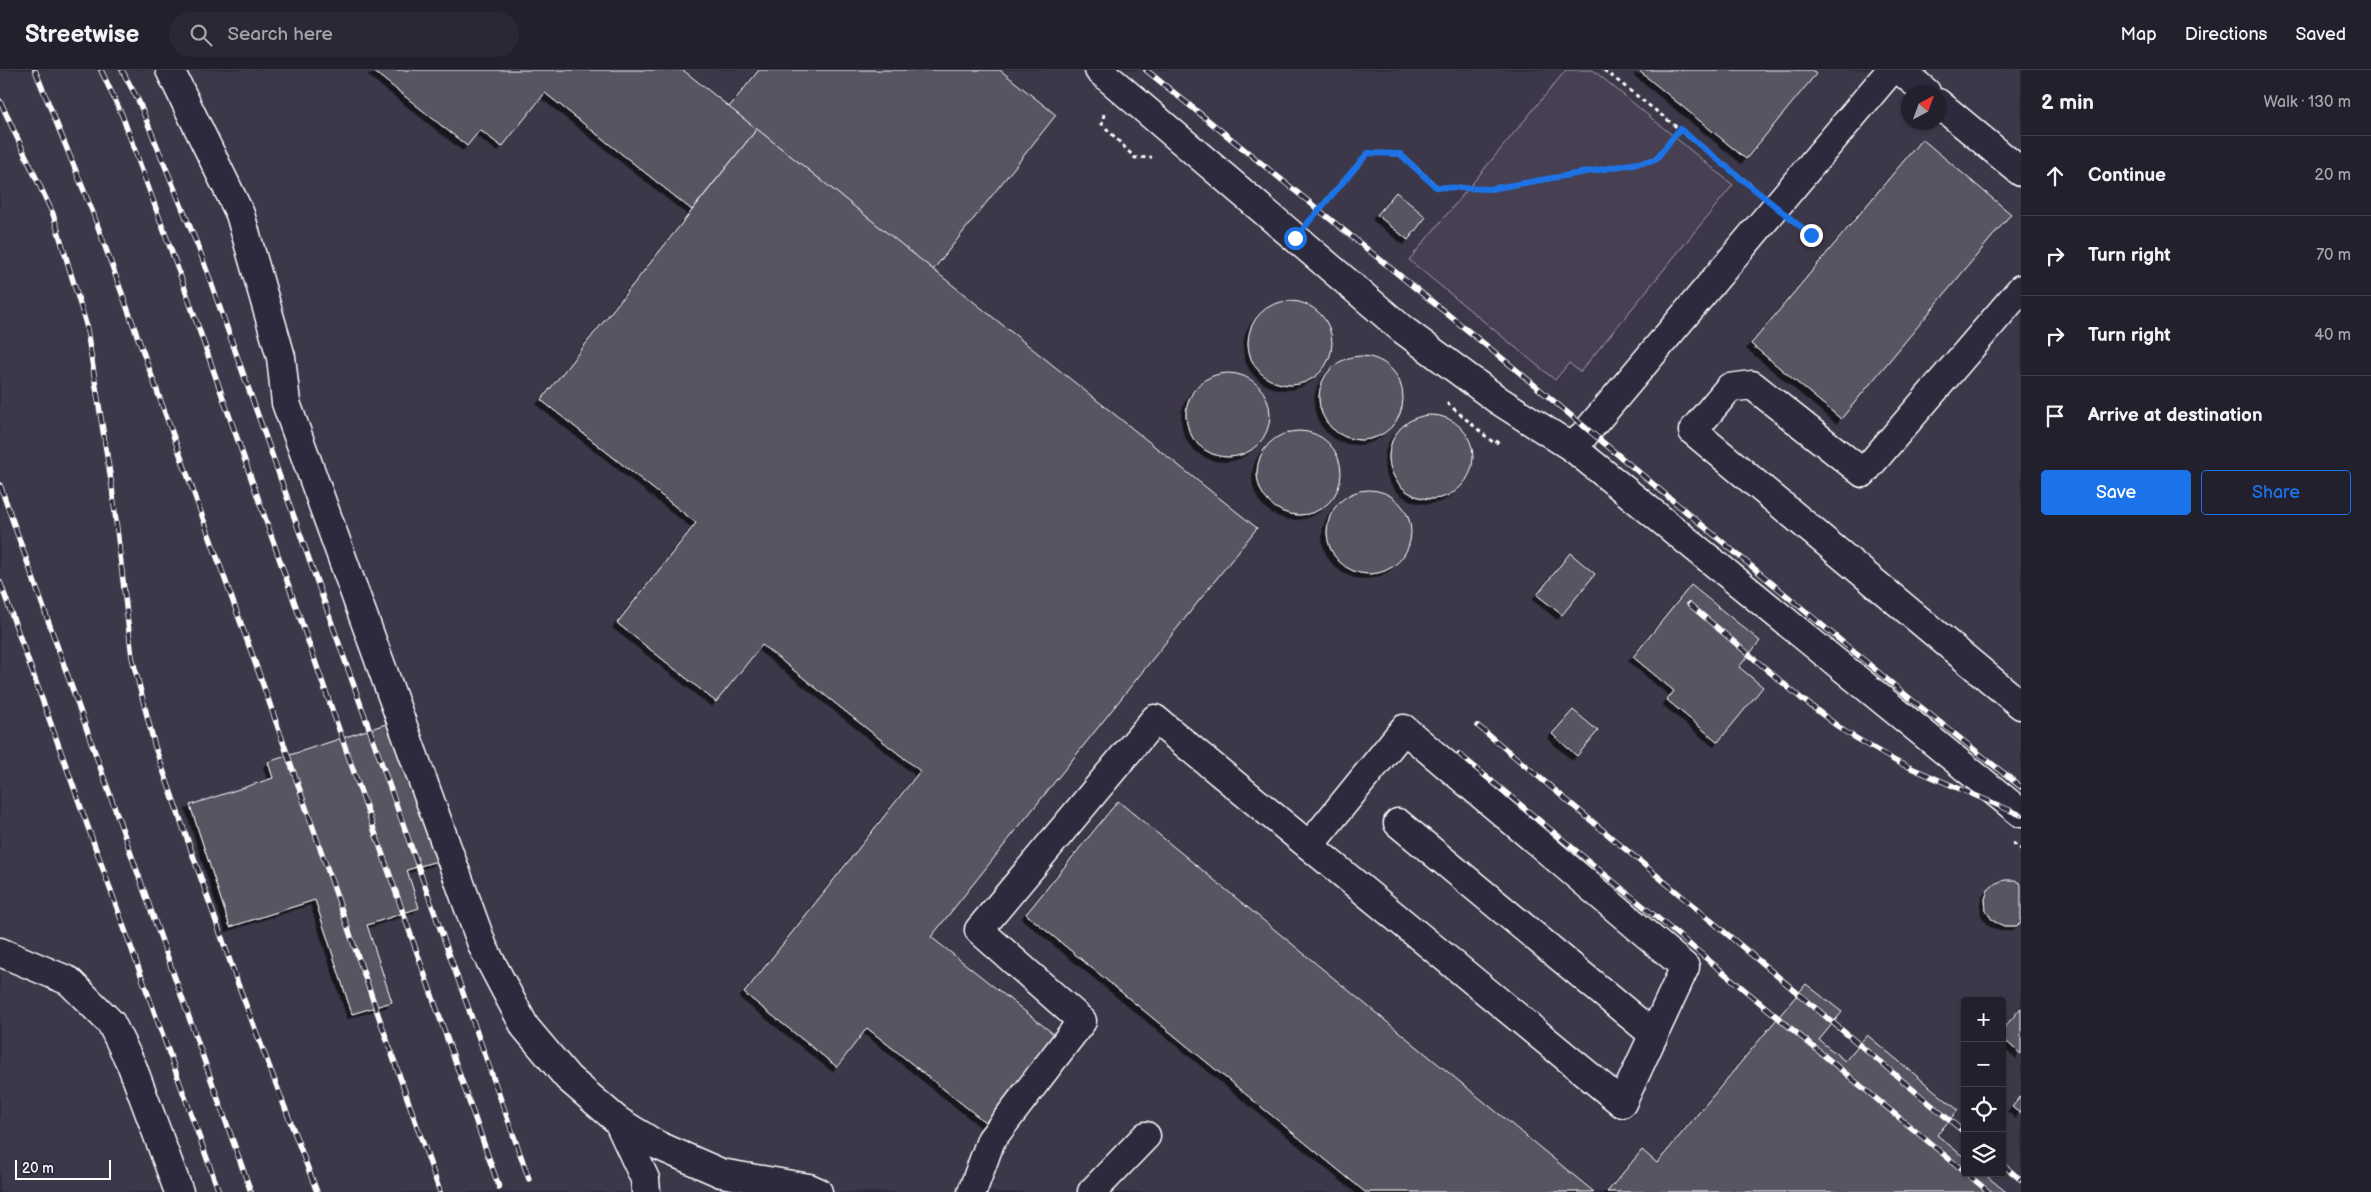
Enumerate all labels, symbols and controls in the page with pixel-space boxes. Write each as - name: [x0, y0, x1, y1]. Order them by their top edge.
- search box: [169, 12, 519, 57]
- text: Streetwise: [25, 20, 139, 49]
- icon: search: [187, 21, 215, 49]
- text: Search here: [227, 23, 333, 46]
- text: Map: [2121, 24, 2157, 45]
- text: Directions: [2185, 24, 2267, 45]
- text: Saved: [2295, 24, 2346, 45]
- north arrow: [1901, 85, 1946, 130]
- text: 2 min: [2041, 90, 2094, 115]
- text: Walk · 130 m: [2263, 93, 2351, 112]
- icon: ahead: [2041, 162, 2069, 190]
- text: Continue: [2088, 164, 2166, 187]
- text: 20 m: [2315, 166, 2351, 185]
- route end: [1800, 224, 1823, 247]
- route start: [1284, 227, 1307, 250]
- icon: right: [2041, 242, 2069, 270]
- text: Turn right: [2088, 244, 2171, 267]
- text: 70 m: [2316, 246, 2351, 265]
- icon: right: [2041, 322, 2069, 350]
- text: Turn right: [2088, 324, 2171, 347]
- text: 40 m: [2314, 326, 2351, 345]
- icon: arrive: [2041, 402, 2069, 430]
- text: Arrive at destination: [2088, 404, 2263, 427]
- button: Save: [2041, 470, 2191, 515]
- button: Share: [2201, 470, 2351, 515]
- map controls: [1961, 997, 2006, 1177]
- button: +: [1961, 997, 2006, 1042]
- button: −: [1961, 1042, 2006, 1087]
- button: locate: [1961, 1087, 2006, 1132]
- button: layers: [1961, 1132, 2006, 1177]
- scale bar: [15, 1157, 111, 1180]
- text: 20 m: [22, 1160, 54, 1177]

